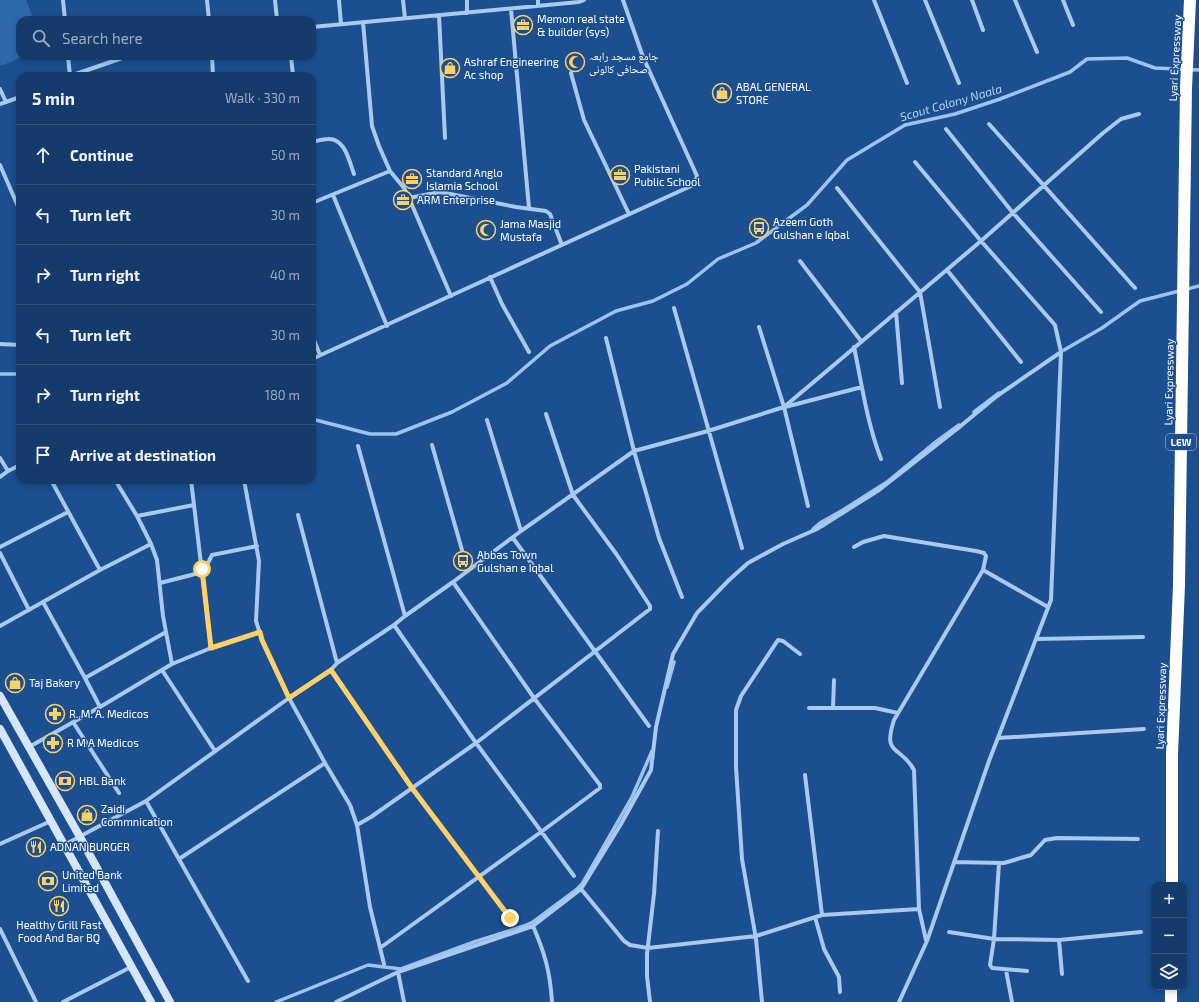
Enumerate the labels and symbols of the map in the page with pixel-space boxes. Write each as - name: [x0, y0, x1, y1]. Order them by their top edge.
- place label: Memon real state & builder (sys): [537, 12, 625, 38]
- office icon: Memon real state & builder (sys): [512, 14, 534, 36]
- street label: Lyari Expressway: [1166, 14, 1183, 102]
- place label: جامع مسجد رابعہ صحافی کالونی: [589, 49, 658, 76]
- mosque icon: جامع مسجد رابعہ صحافی کالونی: [564, 51, 586, 73]
- place label: Ashraf Engineering Ac shop: [464, 55, 559, 81]
- shop icon: Ashraf Engineering Ac shop: [439, 57, 461, 79]
- place label: ABAL GENERAL STORE: [736, 80, 811, 106]
- water label: Scout Colony Naala: [898, 81, 1004, 124]
- shop icon: ABAL GENERAL STORE: [711, 82, 733, 104]
- place label: Pakistani Public School: [634, 162, 701, 188]
- office icon: Pakistani Public School: [609, 164, 631, 186]
- place label: Standard Anglo Islamia School: [426, 166, 503, 192]
- office icon: Standard Anglo Islamia School: [401, 168, 423, 190]
- office icon: ARM Enterprise: [392, 189, 414, 211]
- place label: ARM Enterprise: [417, 193, 495, 206]
- place label: Azeem Goth Gulshan e Iqbal: [773, 215, 850, 241]
- place label: Jama Masjid Mustafa: [500, 217, 561, 243]
- bus stop icon: Azeem Goth Gulshan e Iqbal: [748, 217, 770, 239]
- mosque icon: Jama Masjid Mustafa: [475, 219, 497, 241]
- street label: Lyari Expressway: [1161, 338, 1176, 426]
- road number: LEW: [1166, 434, 1196, 450]
- place label: Abbas Town Gulshan e Iqbal: [477, 548, 554, 574]
- bus stop icon: Abbas Town Gulshan e Iqbal: [452, 550, 474, 572]
- route start: [193, 560, 211, 578]
- street label: Lyari Expressway: [1152, 662, 1169, 750]
- shop icon: Taj Bakery: [4, 672, 26, 694]
- place label: Taj Bakery: [29, 676, 80, 690]
- pharmacy icon: R. M. A. Medicos: [44, 703, 66, 725]
- place label: R. M. A. Medicos: [69, 707, 149, 720]
- pharmacy icon: R M A Medicos: [42, 732, 64, 754]
- place label: R M A Medicos: [67, 736, 139, 749]
- bank icon: HBL Bank: [54, 770, 76, 792]
- place label: HBL Bank: [79, 774, 126, 787]
- place label: Zaidi Commnication: [101, 802, 173, 828]
- shop icon: Zaidi Commnication: [76, 804, 98, 826]
- restaurant icon: ADNAN BURGER: [25, 836, 47, 858]
- place label: ADNAN BURGER: [50, 840, 130, 853]
- place label: United Bank Limited: [62, 868, 123, 894]
- bank icon: United Bank Limited: [37, 870, 59, 892]
- restaurant icon: Healthy Grill Fast Food And Bar BQ: [48, 895, 70, 917]
- route end: [501, 909, 519, 927]
- place label: Healthy Grill Fast Food And Bar BQ: [16, 918, 102, 945]

